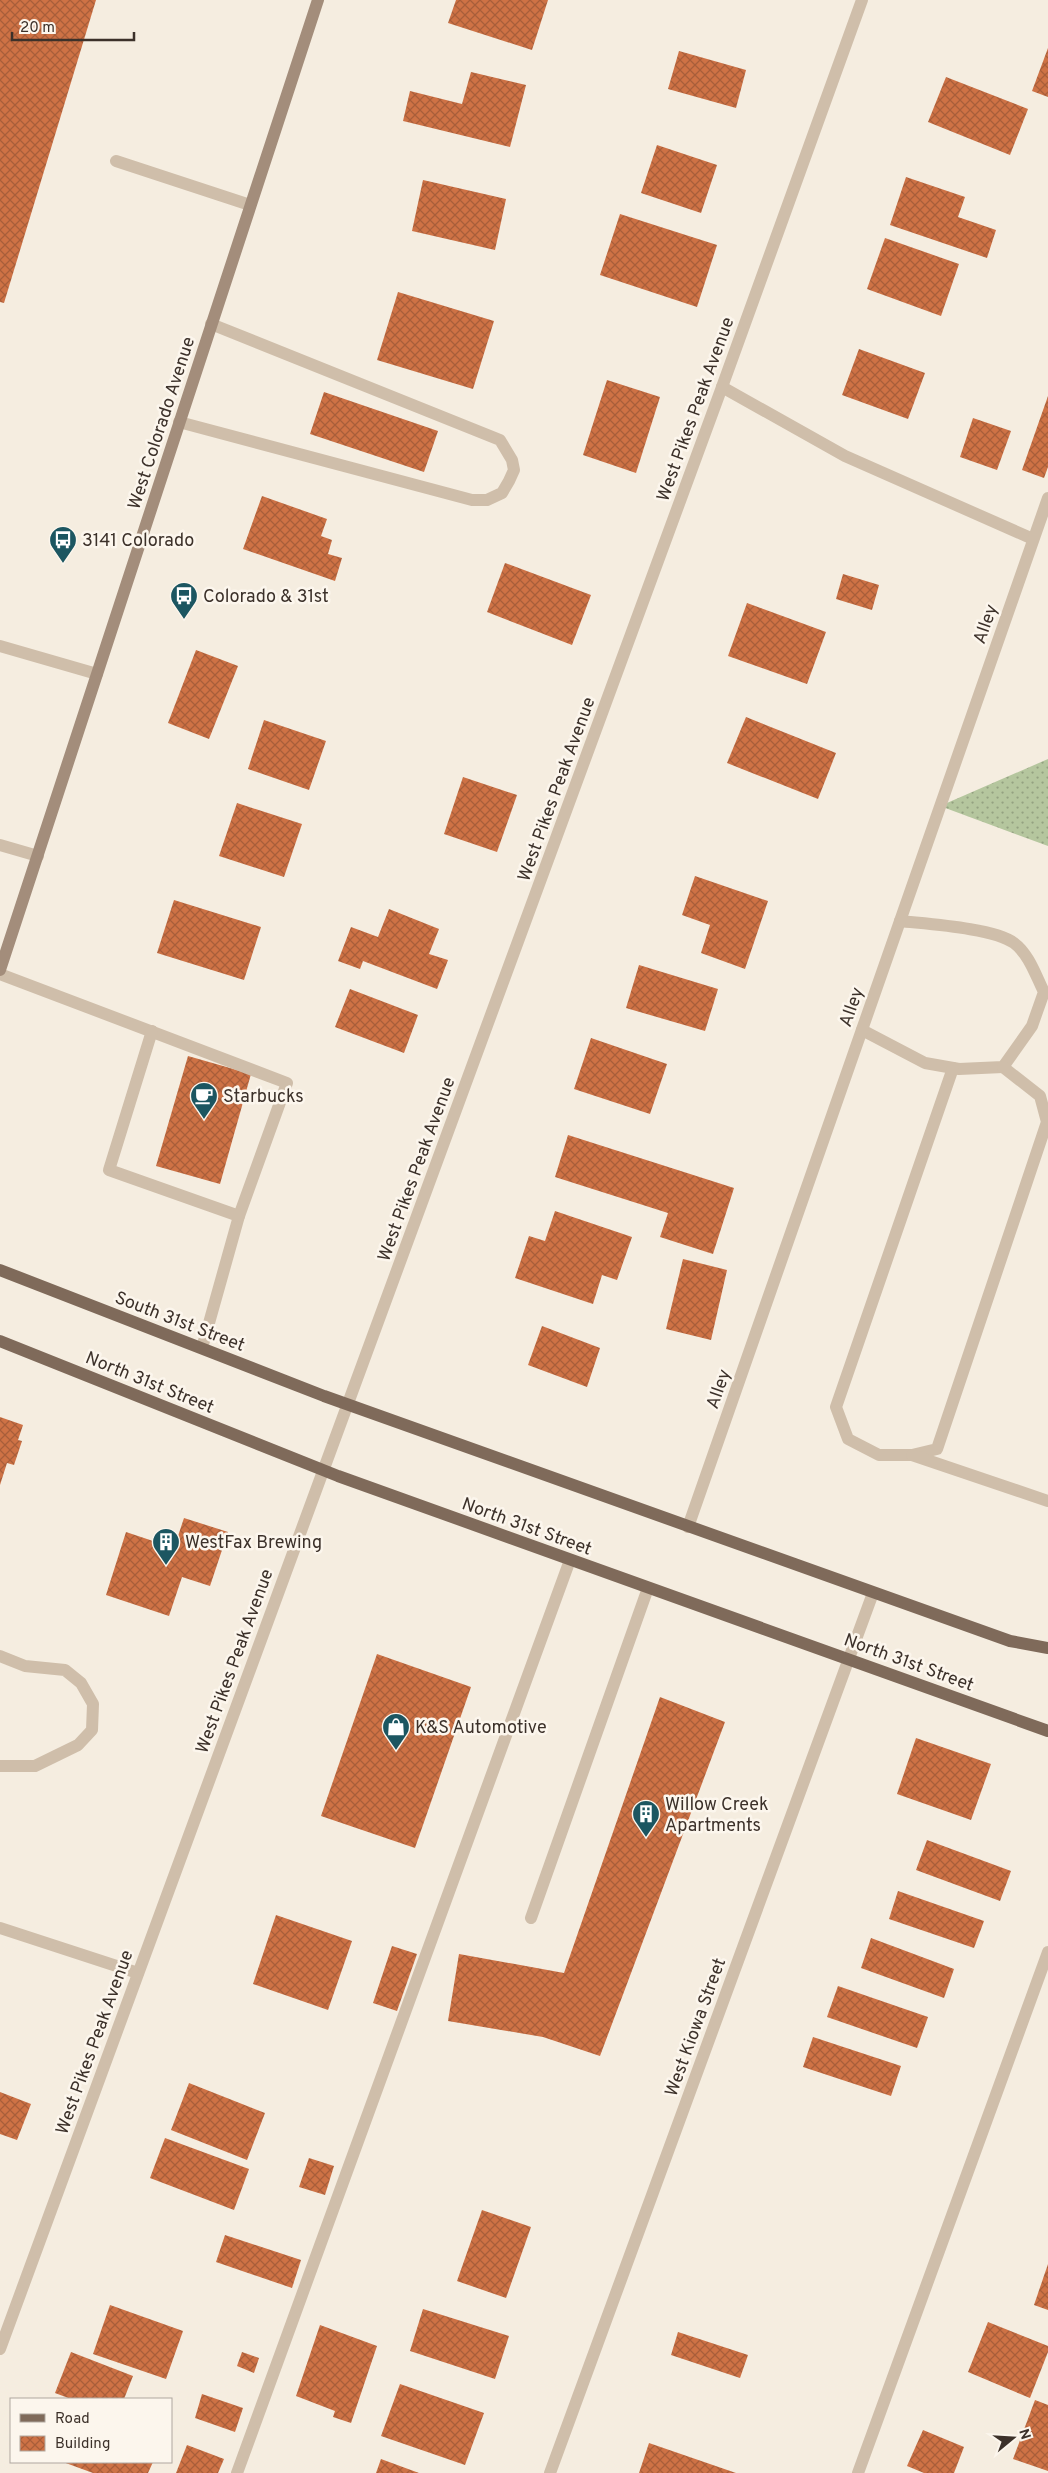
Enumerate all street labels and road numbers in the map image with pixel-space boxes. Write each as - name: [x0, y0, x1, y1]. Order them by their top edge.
- street label: West Pikes Peak Avenue: [652, 314, 740, 505]
- street label: West Colorado Avenue: [124, 334, 201, 513]
- street label: Alley: [969, 602, 1004, 647]
- street label: West Pikes Peak Avenue: [513, 694, 601, 885]
- street label: Alley: [835, 985, 870, 1030]
- street label: West Pikes Peak Avenue: [373, 1074, 461, 1265]
- street label: South 31st Street: [111, 1287, 248, 1358]
- street label: North 31st Street: [82, 1347, 217, 1420]
- street label: Alley: [702, 1367, 737, 1412]
- street label: North 31st Street: [458, 1493, 595, 1562]
- street label: West Pikes Peak Avenue: [191, 1566, 279, 1757]
- street label: North 31st Street: [840, 1629, 977, 1698]
- street label: West Pikes Peak Avenue: [51, 1947, 139, 2138]
- street label: West Kiowa Street: [661, 1955, 732, 2100]

